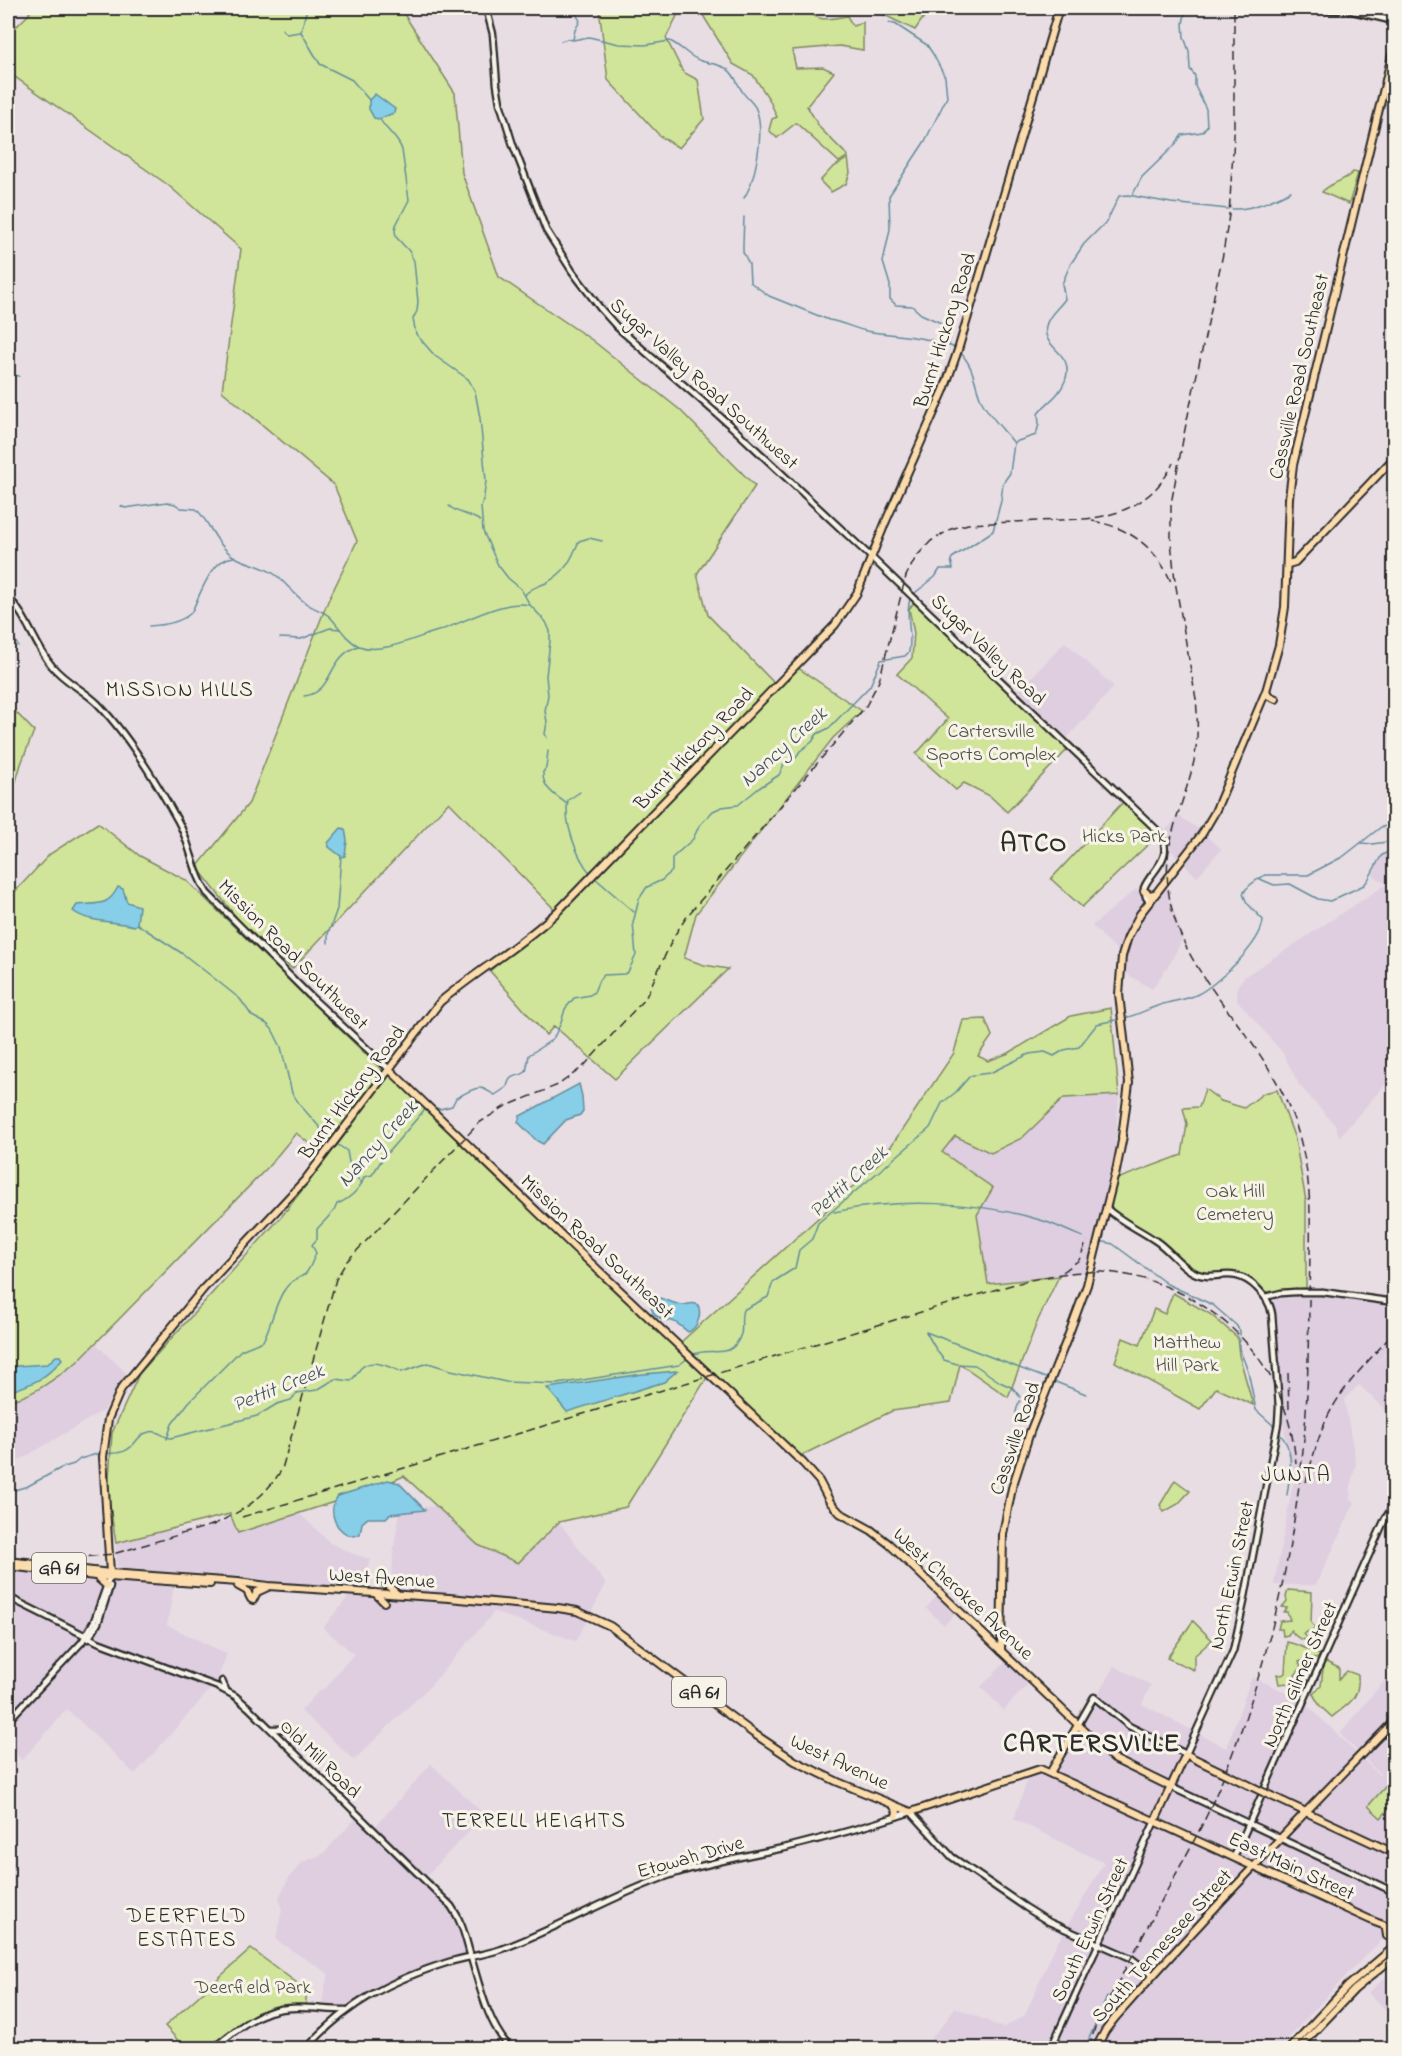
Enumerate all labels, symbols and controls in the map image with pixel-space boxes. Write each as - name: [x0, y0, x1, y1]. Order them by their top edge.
- street label: Burnt Hickory Road: [907, 249, 985, 413]
- street label: Cassville Road Southeast: [1263, 271, 1338, 482]
- street label: Sugar Valley Road Southwest: [602, 292, 804, 479]
- street label: Sugar Valley Road: [922, 588, 1052, 714]
- district label: MISSION HILLS: [106, 676, 254, 706]
- street label: Burnt Hickory Road: [628, 682, 761, 819]
- water label: Nancy Creek: [734, 700, 835, 795]
- park label: Cartersville Sports Complex: [926, 718, 1056, 770]
- park label: Hicks Park: [1082, 823, 1166, 852]
- district label: ATCO: [1000, 826, 1068, 864]
- street label: Mission Road Southwest: [210, 874, 375, 1038]
- street label: Burnt Hickory Road: [292, 1020, 413, 1168]
- water label: Nancy Creek: [331, 1094, 426, 1195]
- water label: Pettit Creek: [803, 1138, 896, 1226]
- street label: Mission Road Southeast: [513, 1169, 680, 1327]
- park label: Oak Hill Cemetery: [1196, 1178, 1274, 1230]
- park label: Matthew Hill Park: [1153, 1329, 1221, 1381]
- water label: Pettit Creek: [228, 1357, 330, 1421]
- street label: Cassville Road: [984, 1378, 1049, 1499]
- district label: JUNTA: [1261, 1461, 1331, 1491]
- street label: North Erwin Street: [1203, 1498, 1263, 1653]
- street label: West Cherokee Avenue: [885, 1522, 1039, 1668]
- road number: GA 61: [32, 1553, 86, 1583]
- street label: West Avenue: [328, 1561, 436, 1598]
- street label: North Gilmer Street: [1256, 1597, 1347, 1753]
- road number: GA 61: [672, 1677, 726, 1707]
- street label: Old Mill Road: [272, 1713, 367, 1806]
- district label: CARTERSVILLE: [1003, 1726, 1181, 1764]
- street label: West Avenue: [785, 1728, 893, 1799]
- district label: TERRELL HEIGHTS: [442, 1807, 626, 1837]
- street label: East Main Street: [1223, 1825, 1359, 1909]
- street label: Etowah Drive: [634, 1829, 747, 1887]
- street label: South Erwin Street: [1045, 1853, 1138, 2007]
- street label: South Tennessee Street: [1086, 1863, 1240, 2030]
- district label: DEERFIELD ESTATES: [126, 1902, 247, 1956]
- park label: Deerfield Park: [194, 1974, 311, 2003]

